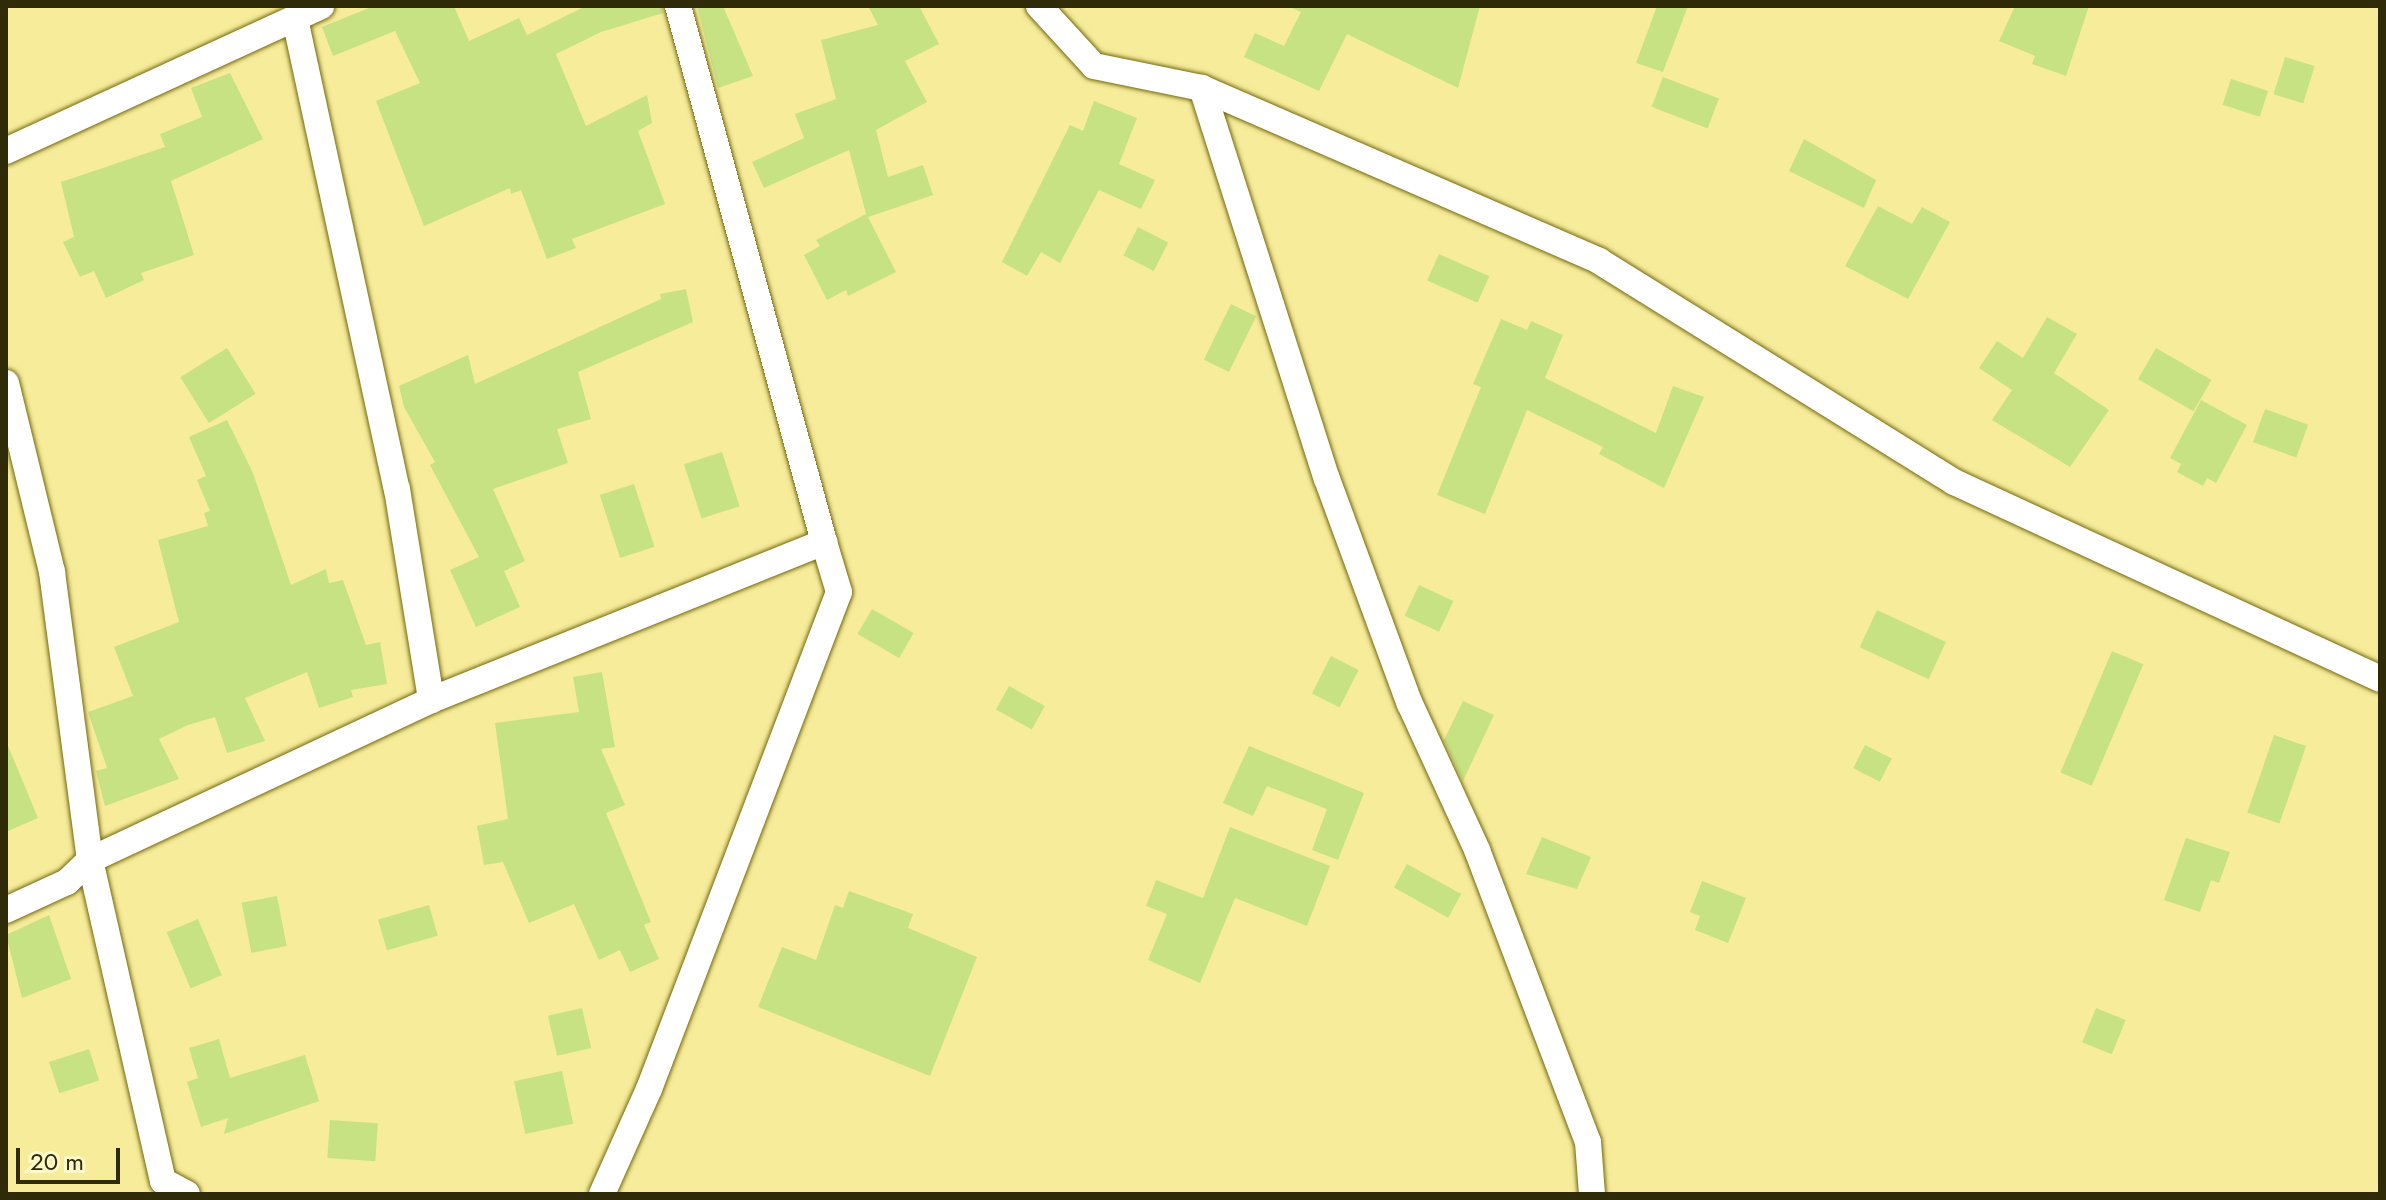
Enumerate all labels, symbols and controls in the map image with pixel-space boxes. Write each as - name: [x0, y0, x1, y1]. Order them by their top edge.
- scale bar: [20, 1132, 124, 1182]
- text: 20 m: [30, 1144, 84, 1179]

